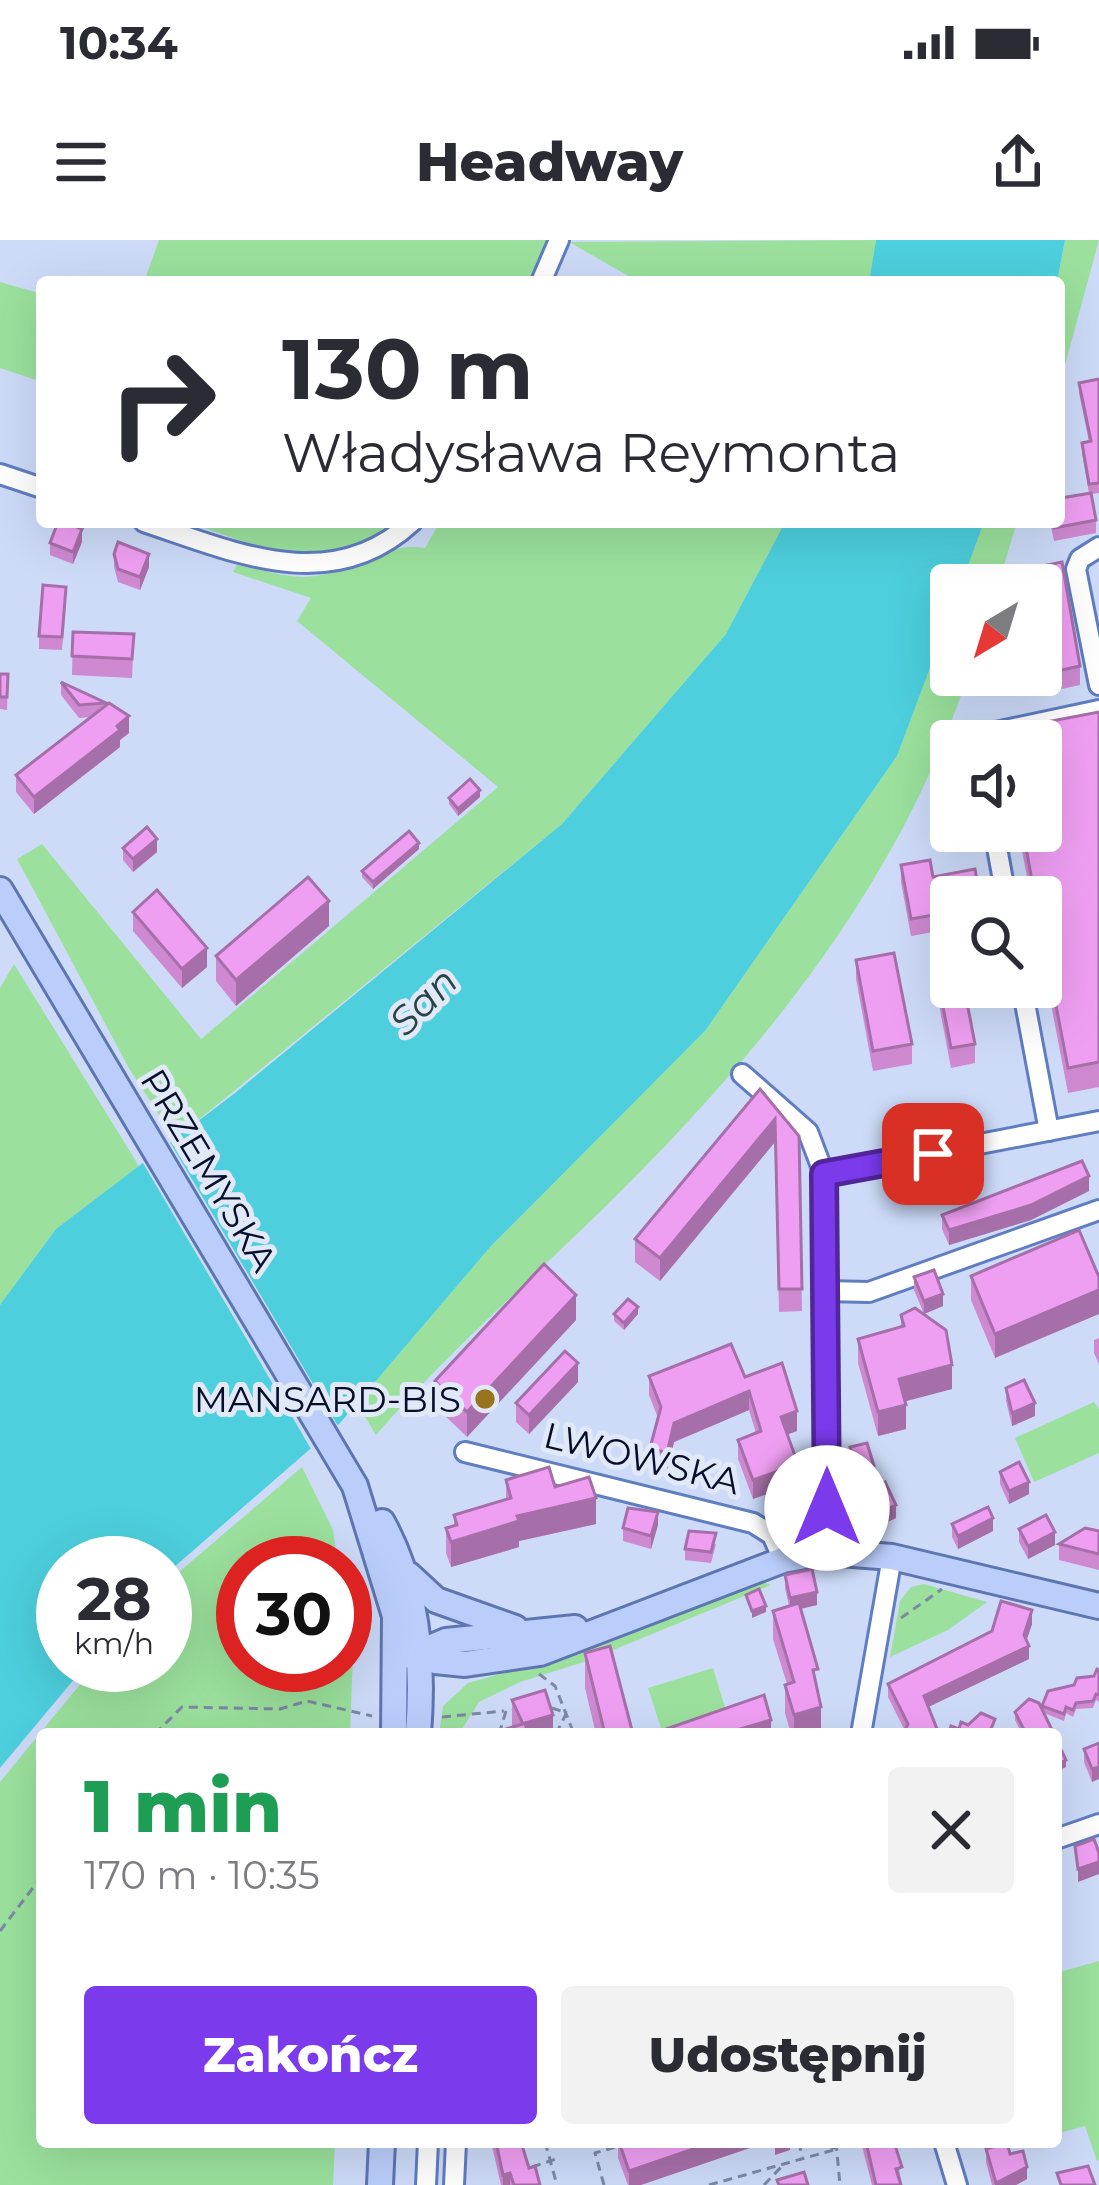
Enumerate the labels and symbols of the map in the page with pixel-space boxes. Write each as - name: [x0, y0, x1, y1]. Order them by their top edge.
- north arrow: [930, 564, 1062, 696]
- water label: San: [379, 957, 467, 1045]
- street label: PRZEMYSKA: [131, 1061, 287, 1279]
- pin: [882, 1103, 984, 1205]
- place label: MANSARD-BIS: [194, 1377, 461, 1421]
- marker: MANSARD-BIS: [472, 1386, 498, 1412]
- street label: LWOWSKA: [540, 1412, 745, 1504]
- position arrow: [764, 1445, 890, 1571]
- speed limit sign: 30: [216, 1536, 372, 1692]

